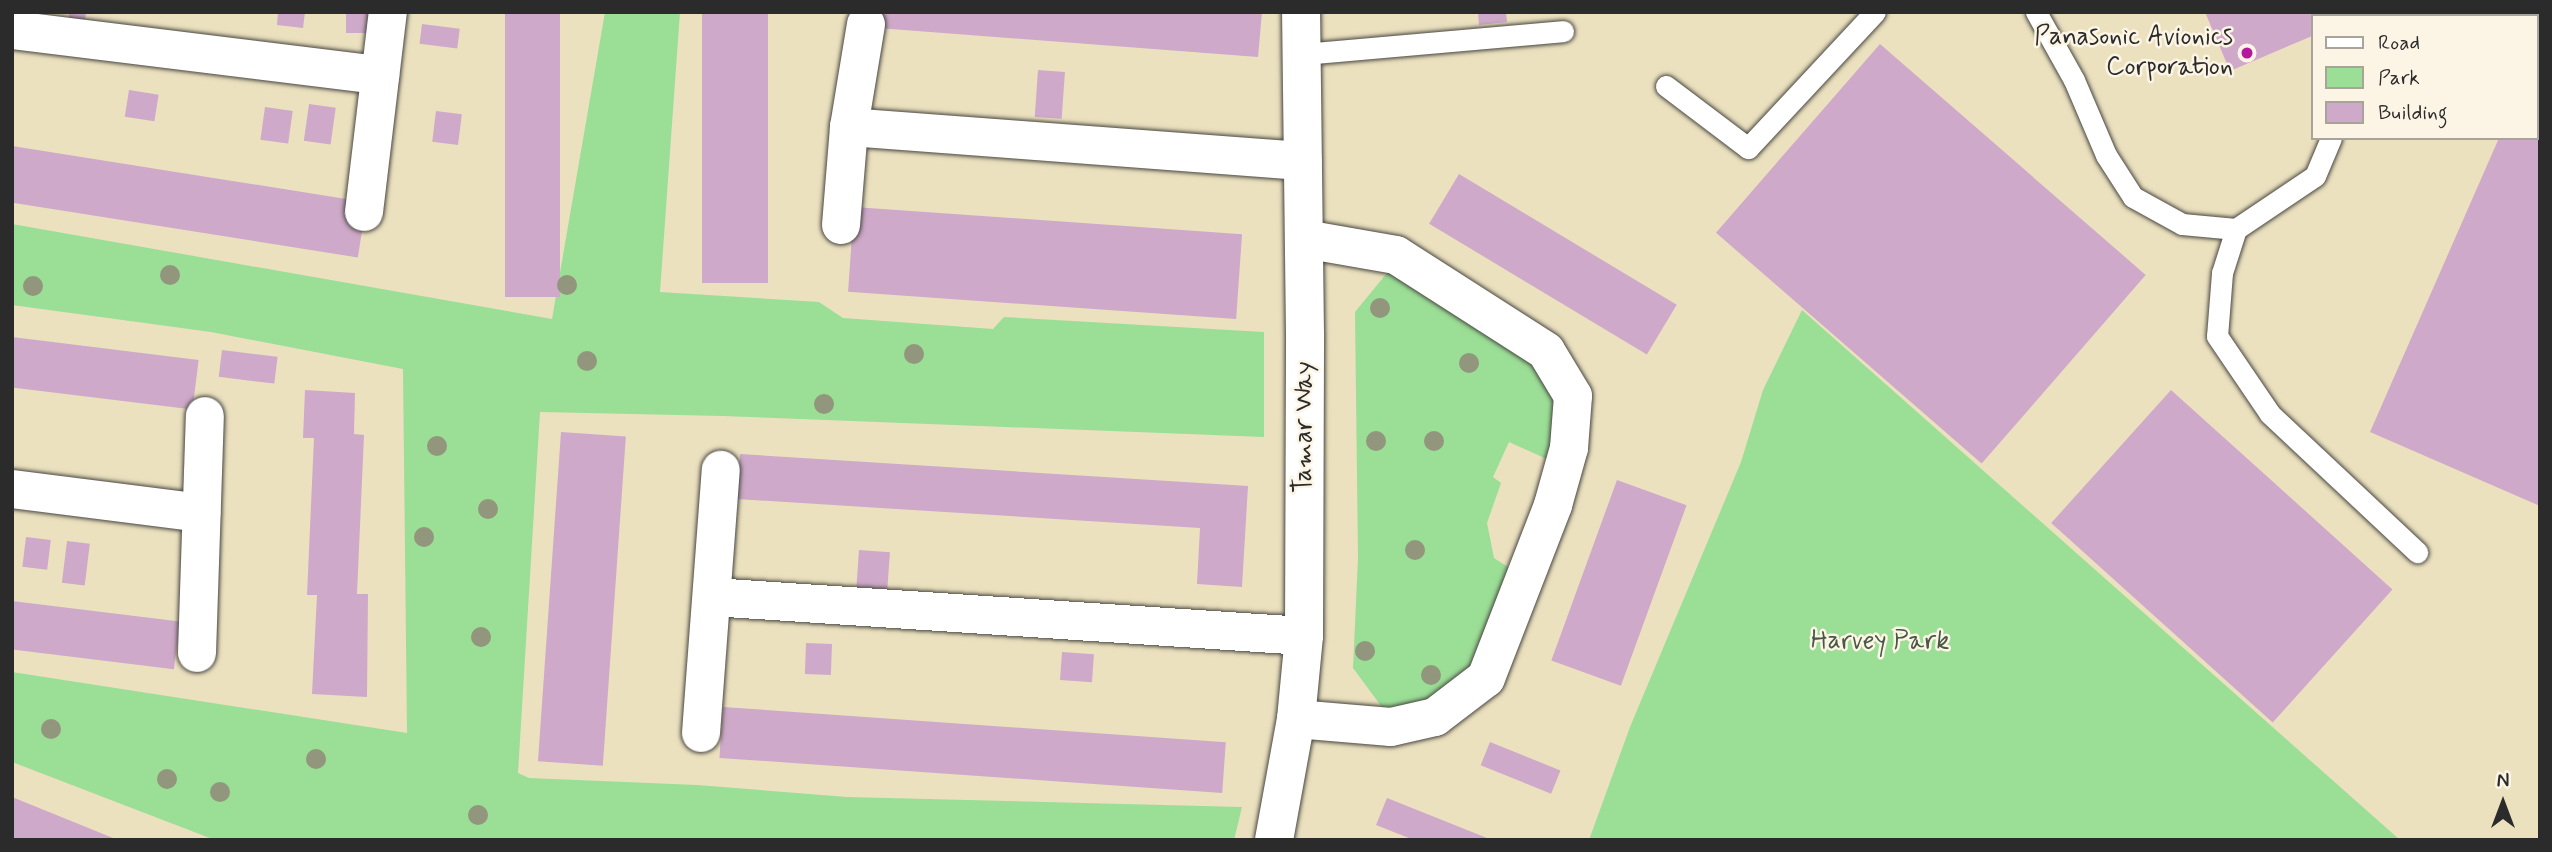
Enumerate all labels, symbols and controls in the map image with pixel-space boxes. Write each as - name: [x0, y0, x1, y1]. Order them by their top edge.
- legend: [2310, 14, 2538, 140]
- place label: Panasonic Avionics Corporation: [2034, 22, 2233, 84]
- text: Road: [2378, 29, 2420, 57]
- marker: Panasonic Avionics Corporation: [2239, 45, 2255, 61]
- text: Park: [2378, 64, 2420, 92]
- text: Building: [2378, 99, 2448, 127]
- street label: Tamar Way: [1289, 361, 1321, 493]
- park label: Harvey Park: [1813, 626, 1947, 658]
- north arrow: [2468, 768, 2538, 838]
- text: N: [2497, 769, 2509, 794]

